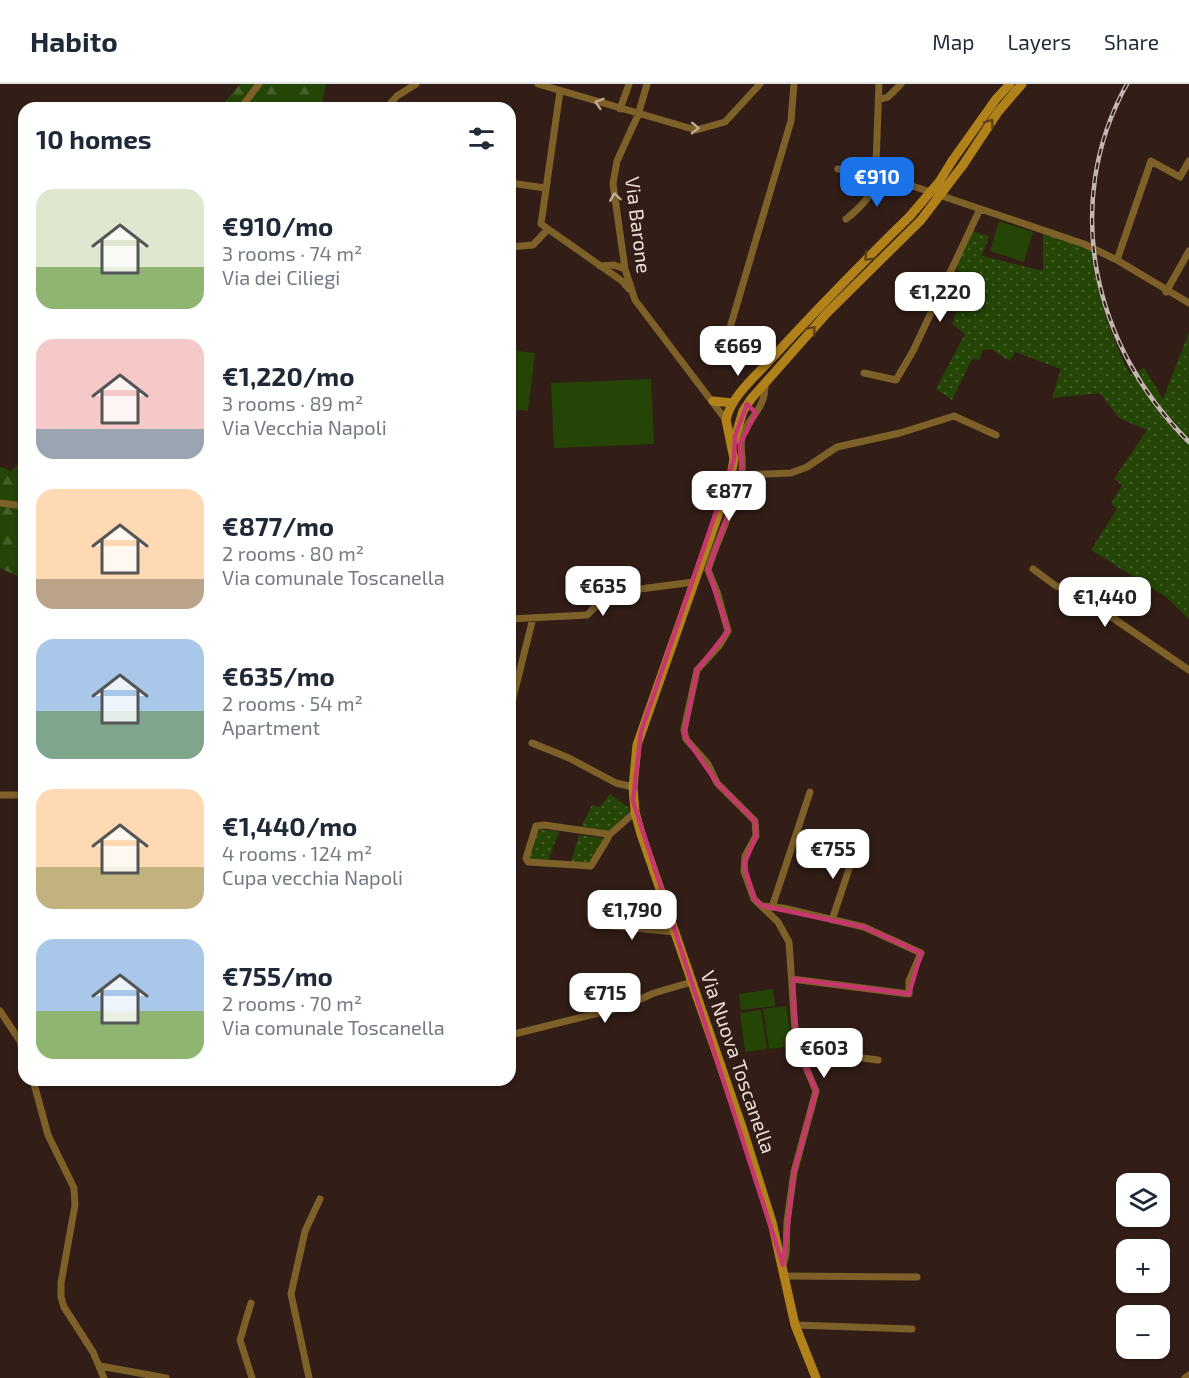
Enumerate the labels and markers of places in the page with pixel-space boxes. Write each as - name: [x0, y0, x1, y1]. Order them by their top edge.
- pin: €910: [841, 157, 913, 208]
- pin: €1,220: [891, 272, 989, 323]
- pin: €669: [702, 326, 774, 377]
- pin: €877: [693, 471, 765, 522]
- pin: €635: [567, 566, 639, 617]
- pin: €1,440: [1056, 577, 1154, 628]
- pin: €755: [797, 829, 869, 880]
- pin: €1,790: [583, 890, 681, 941]
- pin: €715: [569, 973, 641, 1024]
- pin: €603: [788, 1028, 860, 1079]

